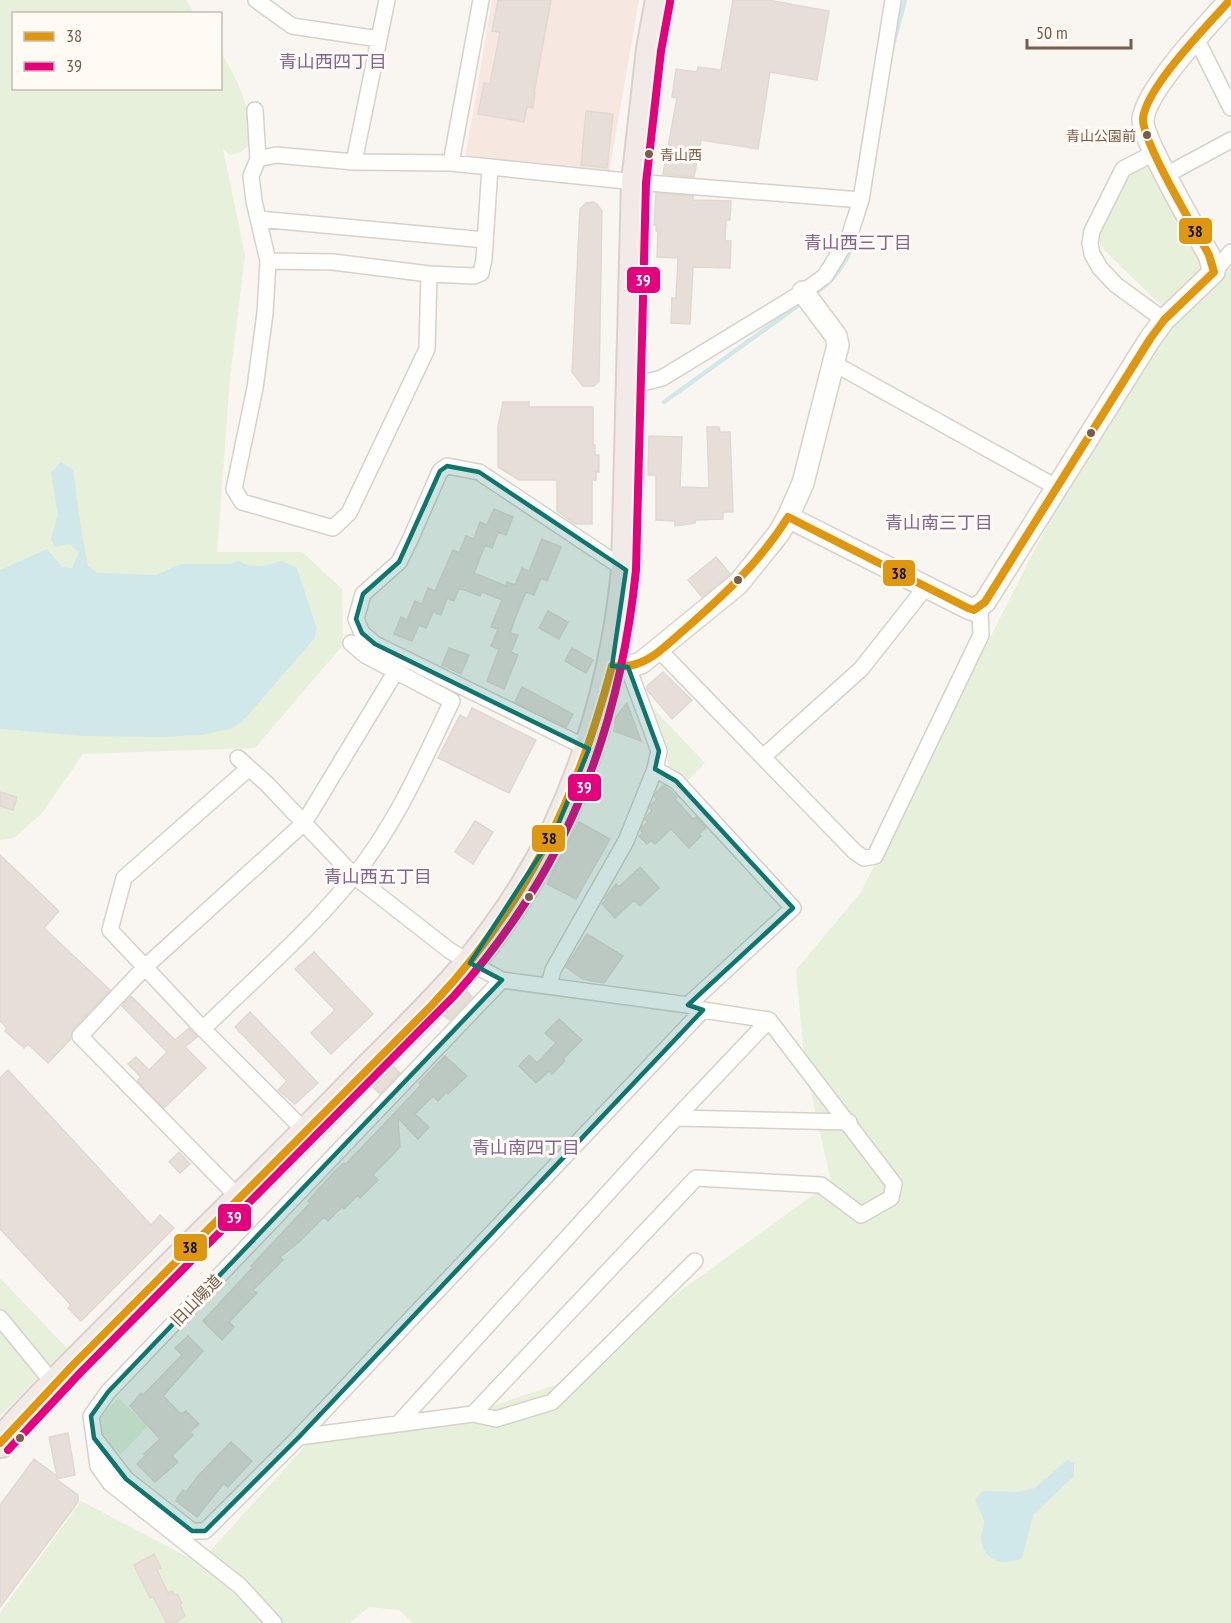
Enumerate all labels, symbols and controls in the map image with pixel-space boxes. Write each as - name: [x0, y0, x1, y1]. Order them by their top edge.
- legend: [12, 12, 222, 90]
- scale bar: [1027, 12, 1130, 50]
- text: 50 m: [1036, 21, 1068, 44]
- text: 38: [66, 24, 82, 47]
- district label: 青山西四丁目: [279, 50, 387, 73]
- text: 39: [66, 54, 82, 77]
- place label: 青山公園前: [1066, 127, 1136, 145]
- marker: 青山公園前: [1141, 129, 1153, 141]
- place label: 青山西: [660, 146, 702, 164]
- marker: 青山西: [643, 148, 655, 160]
- line badge: 38: [1178, 217, 1213, 245]
- text: 38: [1187, 221, 1203, 241]
- district label: 青山西三丁目: [804, 231, 912, 254]
- line badge: 39: [626, 266, 661, 294]
- text: 39: [635, 270, 651, 290]
- unlabelled marker: [1085, 427, 1097, 439]
- district label: 青山南三丁目: [885, 511, 993, 534]
- line badge: 38: [882, 559, 916, 587]
- text: 38: [891, 563, 907, 583]
- unlabelled marker: [732, 574, 744, 586]
- line badge: 39: [567, 773, 602, 802]
- text: 39: [576, 777, 592, 797]
- line badge: 38: [531, 824, 566, 853]
- text: 38: [541, 828, 557, 848]
- district label: 青山西五丁目: [324, 865, 432, 888]
- unlabelled marker: [523, 891, 535, 903]
- district label: 青山南四丁目: [472, 1136, 580, 1159]
- line badge: 39: [217, 1203, 252, 1232]
- text: 39: [226, 1207, 242, 1227]
- line badge: 38: [173, 1233, 208, 1262]
- text: 38: [182, 1237, 198, 1257]
- street label: 旧山陽道: [167, 1270, 225, 1330]
- unlabelled marker: [14, 1432, 26, 1444]

